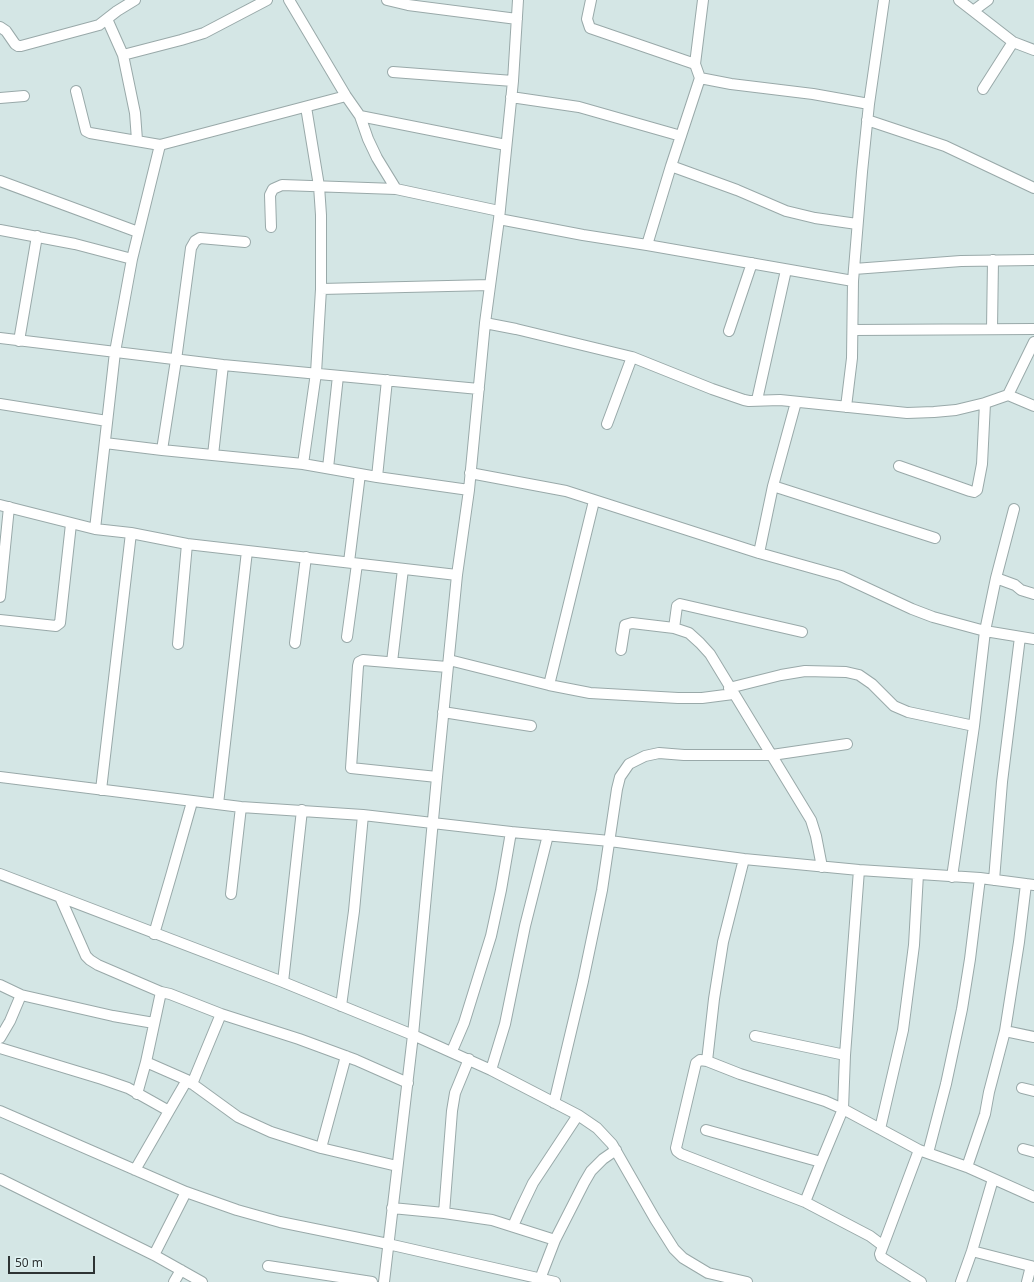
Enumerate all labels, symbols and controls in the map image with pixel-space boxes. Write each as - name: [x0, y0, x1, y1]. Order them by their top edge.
- scale bar: [10, 1248, 97, 1274]
- text: 50 m: [15, 1254, 43, 1271]

